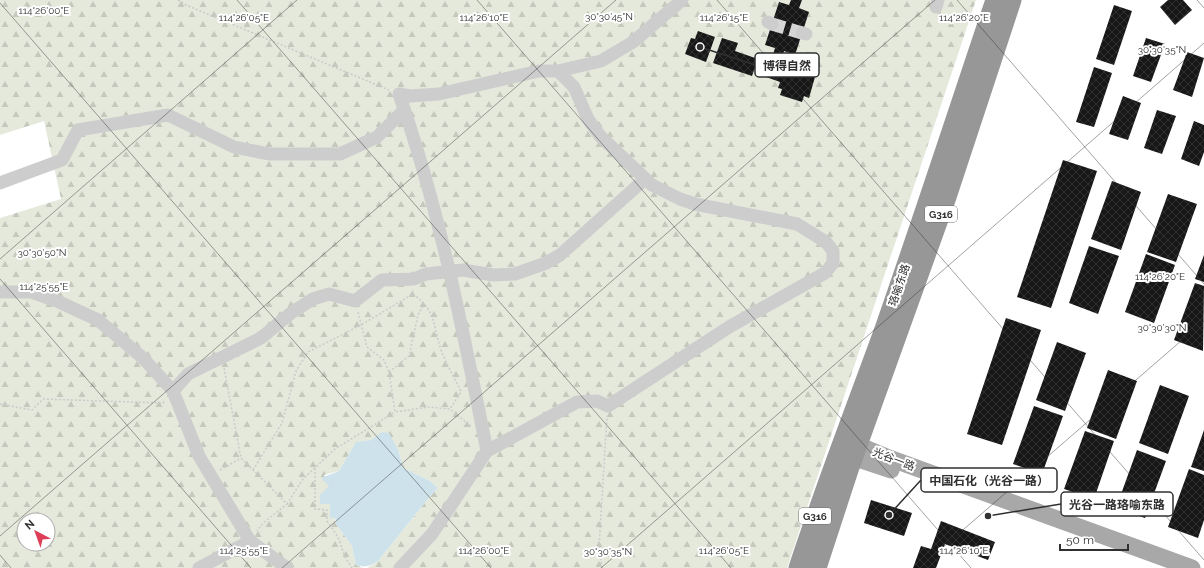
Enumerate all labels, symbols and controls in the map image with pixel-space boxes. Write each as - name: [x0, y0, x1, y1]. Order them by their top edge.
- text: 114°26'00"E: [19, 5, 69, 16]
- text: 30°30'45"N: [585, 11, 633, 22]
- text: 114°26'05"E: [219, 12, 269, 23]
- text: 114°26'10"E: [459, 12, 509, 23]
- text: 114°26'15"E: [700, 12, 748, 23]
- text: 114°26'20"E: [939, 12, 989, 23]
- text: 30°30'35"N: [1138, 44, 1186, 55]
- callout: 博得自然: [755, 53, 819, 77]
- text: 博得自然: [763, 59, 811, 73]
- road number: G316: [925, 206, 957, 222]
- text: 30°30'50"N: [17, 247, 67, 258]
- street label: 珞喻东路: [886, 262, 913, 308]
- text: 114°26'20"E: [1135, 271, 1185, 282]
- text: 114°25'55"E: [20, 281, 68, 292]
- text: 30°30'30"N: [1137, 322, 1187, 333]
- street label: 光谷一路: [871, 446, 917, 473]
- callout: 中国石化（光谷一路）: [921, 468, 1057, 492]
- text: 中国石化（光谷一路）: [929, 474, 1049, 488]
- callout: 光谷一路珞喻东路: [1061, 492, 1173, 516]
- text: 光谷一路珞喻东路: [1069, 498, 1165, 512]
- road number: G316: [799, 508, 831, 524]
- north arrow: [16, 512, 56, 552]
- text: N: [22, 517, 37, 532]
- scale bar: [1060, 526, 1128, 552]
- text: 50 m: [1066, 533, 1094, 547]
- text: 114°25'55"E: [220, 545, 268, 556]
- text: 114°26'00"E: [459, 545, 509, 556]
- text: 114°26'05"E: [699, 545, 749, 556]
- text: 114°26'10"E: [939, 545, 989, 556]
- text: 30°30'35"N: [584, 546, 632, 557]

